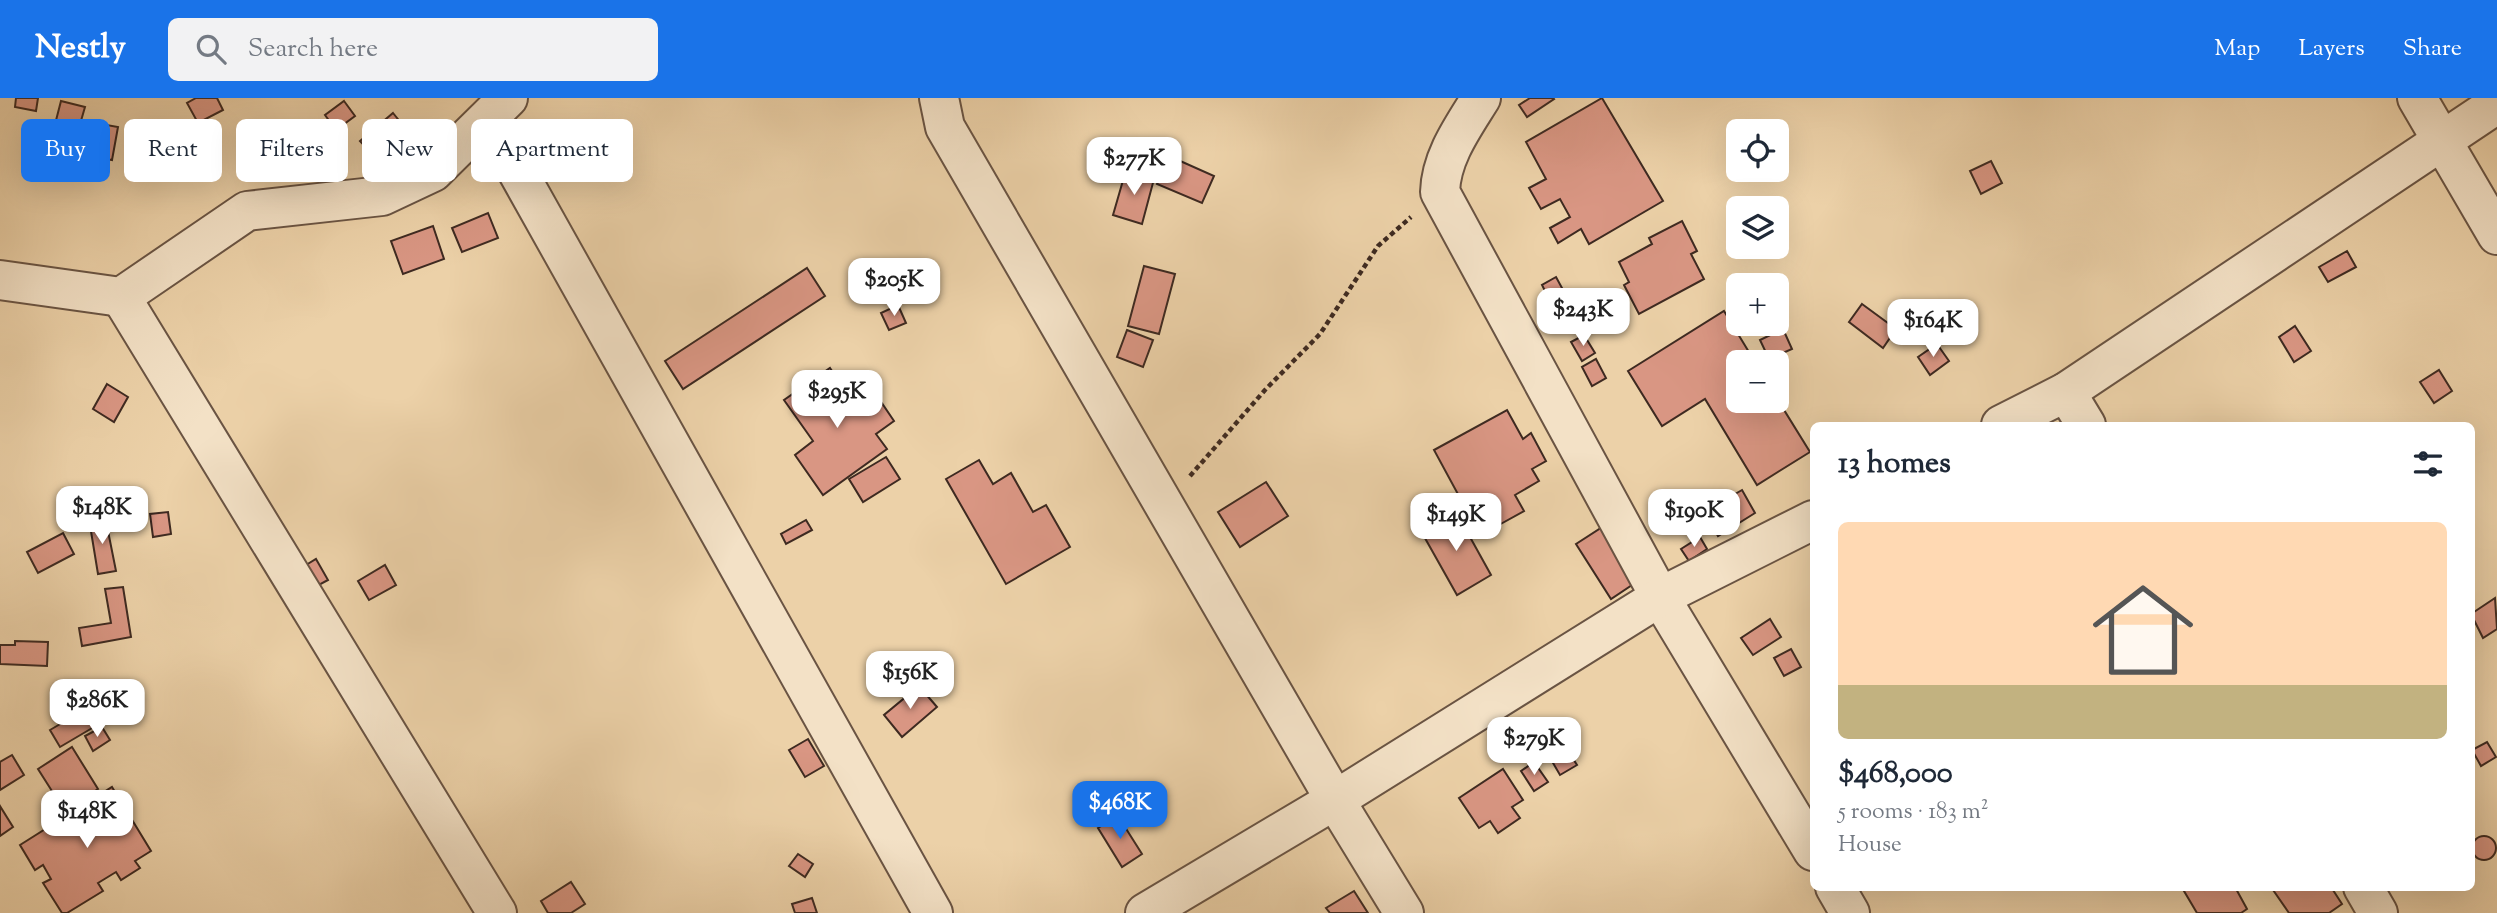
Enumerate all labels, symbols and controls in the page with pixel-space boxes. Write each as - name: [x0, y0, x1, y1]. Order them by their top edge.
- search box: [168, 18, 658, 81]
- text: Nestly: [35, 25, 126, 73]
- icon: search: [192, 30, 230, 68]
- text: Search here: [248, 31, 378, 68]
- text: Map: [2214, 32, 2260, 66]
- text: Layers: [2298, 32, 2365, 66]
- text: Share: [2403, 32, 2462, 66]
- chip: Buy: [21, 119, 110, 182]
- chip: Rent: [124, 119, 222, 182]
- chip: Filters: [236, 119, 348, 182]
- chip: New: [362, 119, 457, 182]
- chip: Apartment: [471, 119, 633, 182]
- map controls: [1726, 119, 1789, 413]
- button: locate: [1726, 119, 1789, 182]
- pin: $277K: [1085, 138, 1183, 197]
- text: $277K: [1103, 143, 1165, 176]
- button: layers: [1726, 196, 1789, 259]
- pin: $205K: [845, 258, 943, 318]
- text: $205K: [864, 264, 924, 297]
- button: +: [1726, 273, 1789, 336]
- pin: $243K: [1534, 288, 1632, 348]
- text: $243K: [1553, 294, 1613, 327]
- pin: $164K: [1884, 300, 1982, 359]
- text: $164K: [1903, 305, 1963, 338]
- button: −: [1726, 350, 1789, 413]
- pin: $295K: [788, 370, 886, 430]
- text: $295K: [808, 376, 866, 409]
- text: 13 homes: [1838, 443, 1951, 486]
- icon: filters: [2409, 445, 2447, 483]
- pin: $148K: [53, 486, 151, 546]
- pin: $190K: [1645, 490, 1743, 549]
- text: $148K: [72, 492, 132, 525]
- pin: $149K: [1407, 494, 1505, 553]
- text: $190K: [1664, 495, 1724, 528]
- text: $149K: [1426, 499, 1486, 532]
- icon: home: [2080, 567, 2206, 693]
- pin: $156K: [861, 652, 959, 711]
- text: $156K: [882, 657, 938, 690]
- pin: $286K: [48, 680, 146, 739]
- text: $286K: [66, 685, 128, 718]
- pin: $279K: [1485, 718, 1583, 777]
- text: $279K: [1503, 723, 1565, 756]
- text: $468,000: [1838, 753, 1953, 796]
- pin: $468K: [1071, 782, 1169, 841]
- text: $468K: [1088, 787, 1152, 820]
- pin: $148K: [38, 790, 136, 850]
- text: $148K: [57, 796, 117, 829]
- text: 5 rooms · 183 m²: [1838, 796, 1989, 829]
- text: House: [1838, 829, 1902, 862]

